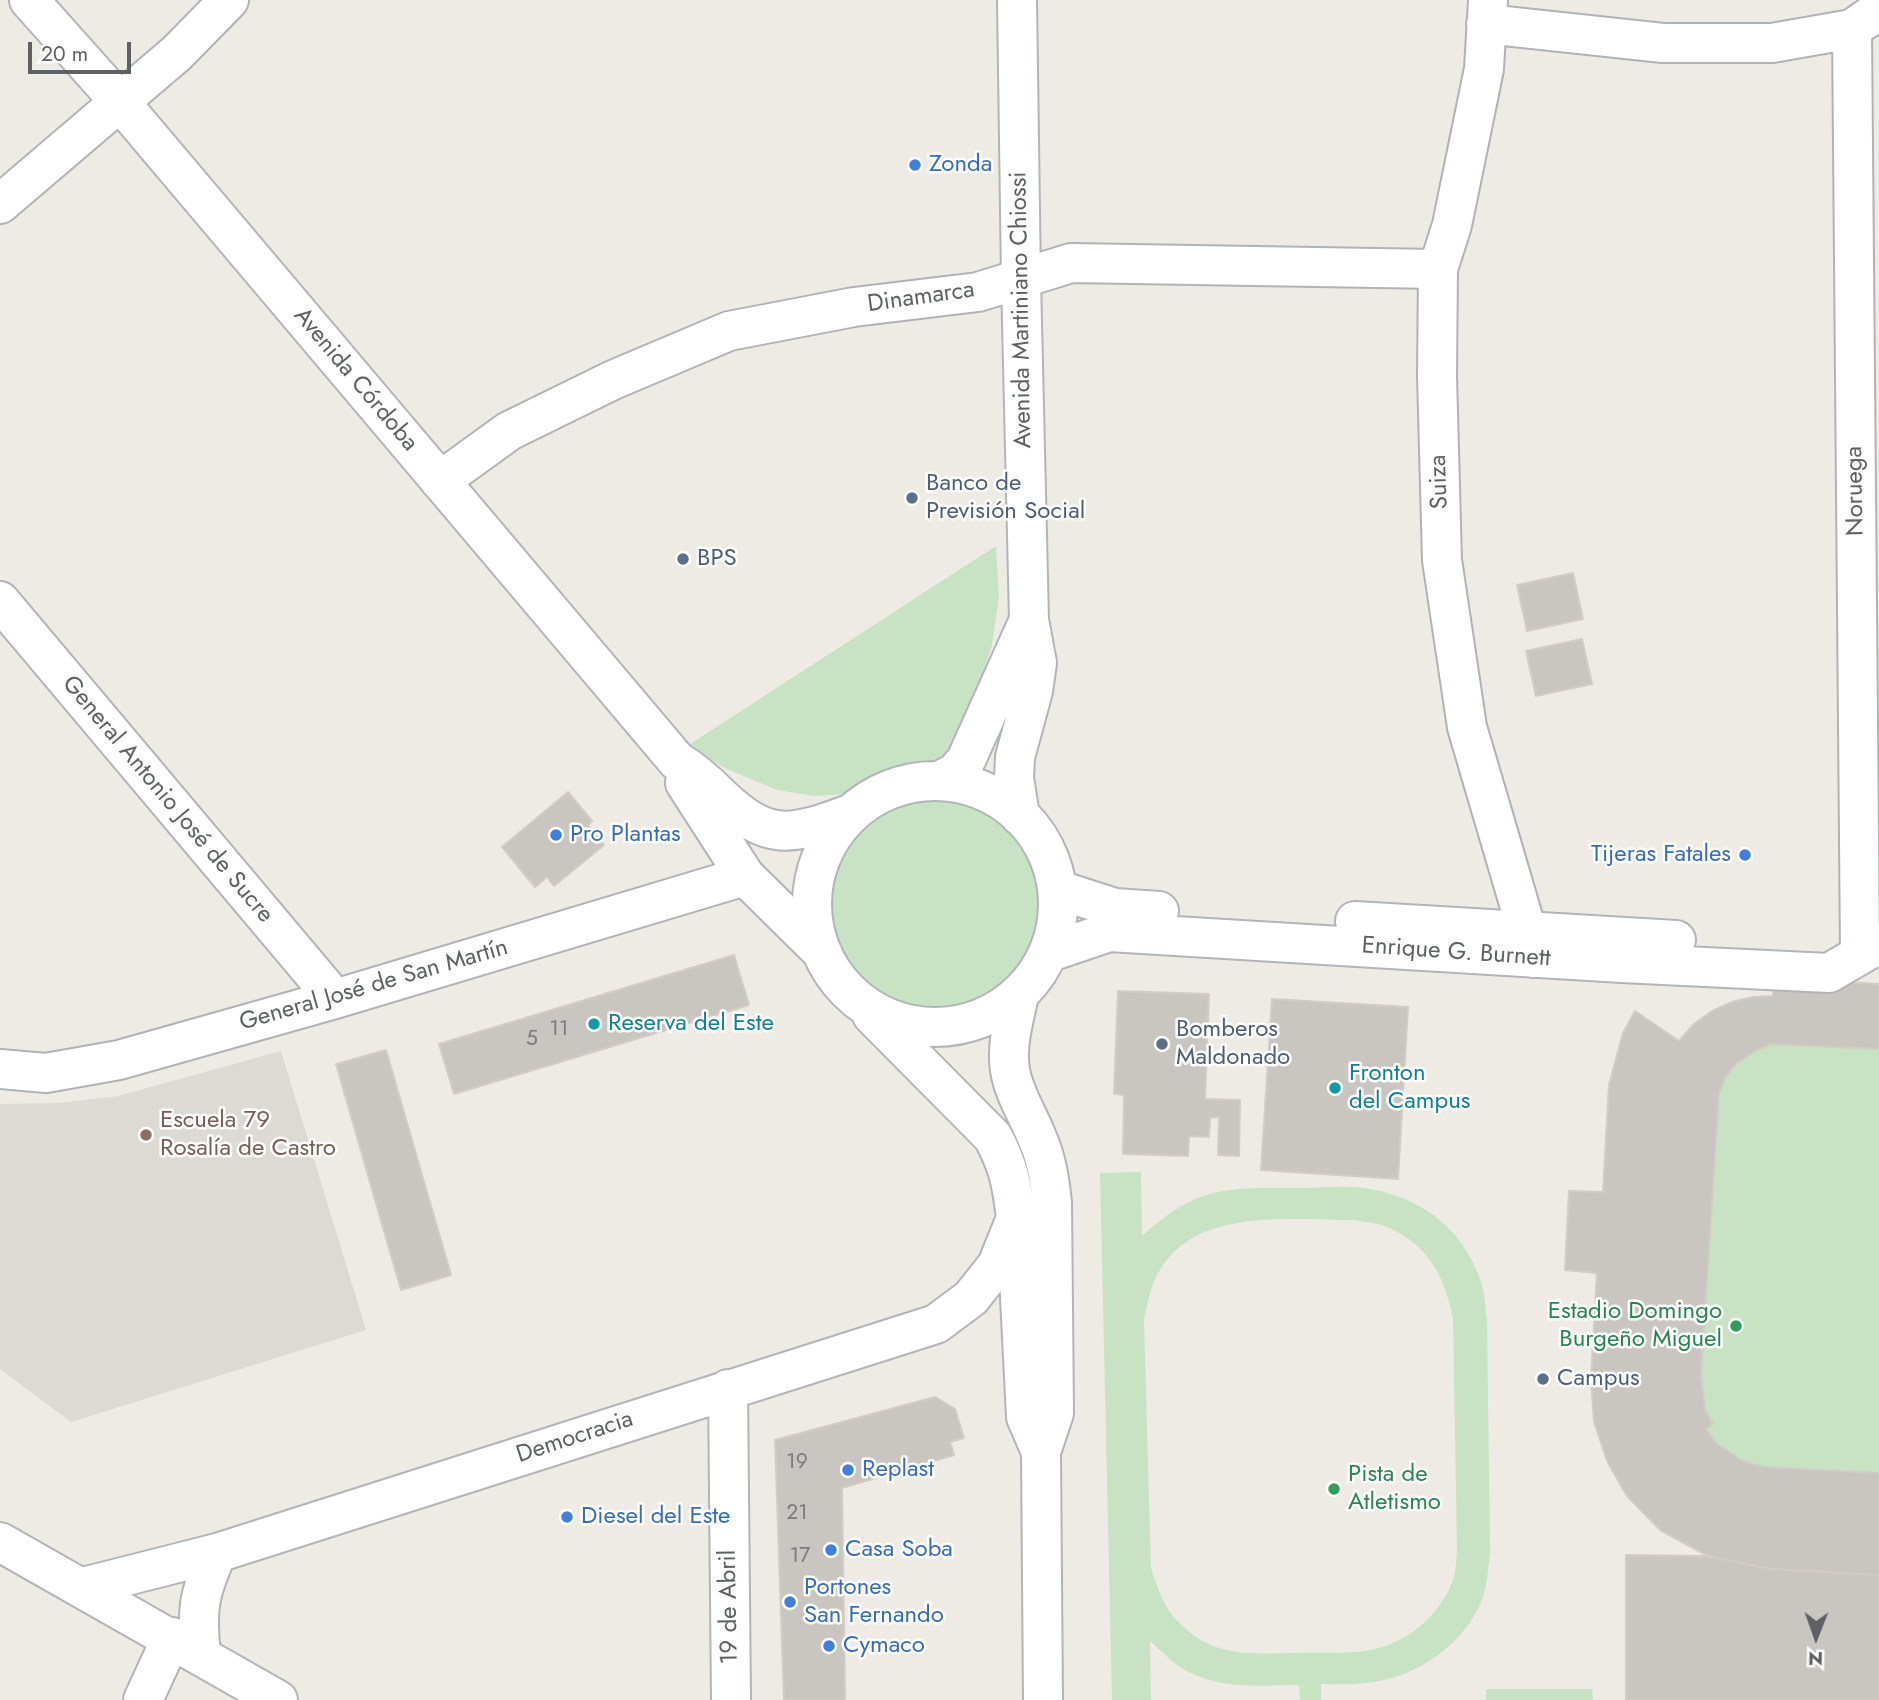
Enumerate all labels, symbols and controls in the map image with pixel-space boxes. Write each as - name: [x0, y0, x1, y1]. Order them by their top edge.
- scale bar: [32, 28, 135, 72]
- text: 20 m: [41, 39, 88, 69]
- place label: Zonda: [929, 151, 992, 179]
- marker: Zonda: [907, 157, 923, 173]
- street label: Avenida Martiniano Chiossi: [1005, 171, 1039, 449]
- street label: Dinamarca: [866, 276, 976, 320]
- street label: Avenida Córdoba: [287, 302, 423, 458]
- street label: Noruega: [1841, 446, 1871, 536]
- street label: Suiza: [1425, 454, 1455, 510]
- place label: Banco de Previsión Social: [926, 470, 1085, 526]
- marker: Banco de Previsión Social: [904, 490, 920, 506]
- place label: BPS: [697, 545, 737, 573]
- marker: BPS: [675, 551, 691, 567]
- street label: General Antonio José de Sucre: [55, 671, 279, 929]
- place label: Pro Plantas: [570, 821, 681, 849]
- marker: Pro Plantas: [548, 827, 564, 843]
- place label: Tijeras Fatales: [1591, 841, 1731, 869]
- marker: Tijeras Fatales: [1737, 847, 1753, 863]
- street label: Enrique G. Burnett: [1361, 932, 1551, 974]
- street label: General José de San Martín: [236, 934, 512, 1038]
- place label: Reserva del Este: [608, 1010, 774, 1038]
- marker: Reserva del Este: [586, 1016, 602, 1032]
- place label: Bomberos Maldonado: [1176, 1016, 1290, 1072]
- house number: 11: [550, 1017, 568, 1043]
- house number: 5: [526, 1027, 538, 1053]
- marker: Bomberos Maldonado: [1154, 1036, 1170, 1052]
- place label: Fronton del Campus: [1349, 1060, 1470, 1116]
- marker: Fronton del Campus: [1327, 1080, 1343, 1096]
- place label: Escuela 79 Rosalía de Castro: [160, 1107, 336, 1163]
- marker: Escuela 79 Rosalía de Castro: [138, 1127, 154, 1143]
- place label: Estadio Domingo Burgeño Miguel: [1548, 1298, 1722, 1354]
- marker: Estadio Domingo Burgeño Miguel: [1728, 1318, 1744, 1334]
- place label: Campus: [1557, 1365, 1640, 1393]
- marker: Campus: [1535, 1371, 1551, 1387]
- street label: Democracia: [513, 1406, 637, 1470]
- house number: 19: [786, 1450, 808, 1476]
- place label: Replast: [862, 1456, 934, 1484]
- place label: Pista de Atletismo: [1348, 1461, 1441, 1517]
- marker: Replast: [840, 1462, 856, 1478]
- marker: Pista de Atletismo: [1326, 1481, 1342, 1497]
- house number: 21: [786, 1501, 808, 1527]
- place label: Diesel del Este: [581, 1503, 730, 1531]
- marker: Diesel del Este: [559, 1509, 575, 1525]
- place label: Casa Soba: [845, 1536, 953, 1564]
- marker: Casa Soba: [823, 1542, 839, 1558]
- house number: 17: [790, 1544, 810, 1570]
- street label: 19 de Abril: [715, 1549, 745, 1665]
- place label: Portones San Fernando: [804, 1574, 944, 1630]
- marker: Portones San Fernando: [782, 1594, 798, 1610]
- north arrow: [1781, 1602, 1851, 1672]
- place label: Cymaco: [843, 1632, 925, 1660]
- marker: Cymaco: [821, 1638, 837, 1654]
- text: N: [1808, 1645, 1823, 1672]

